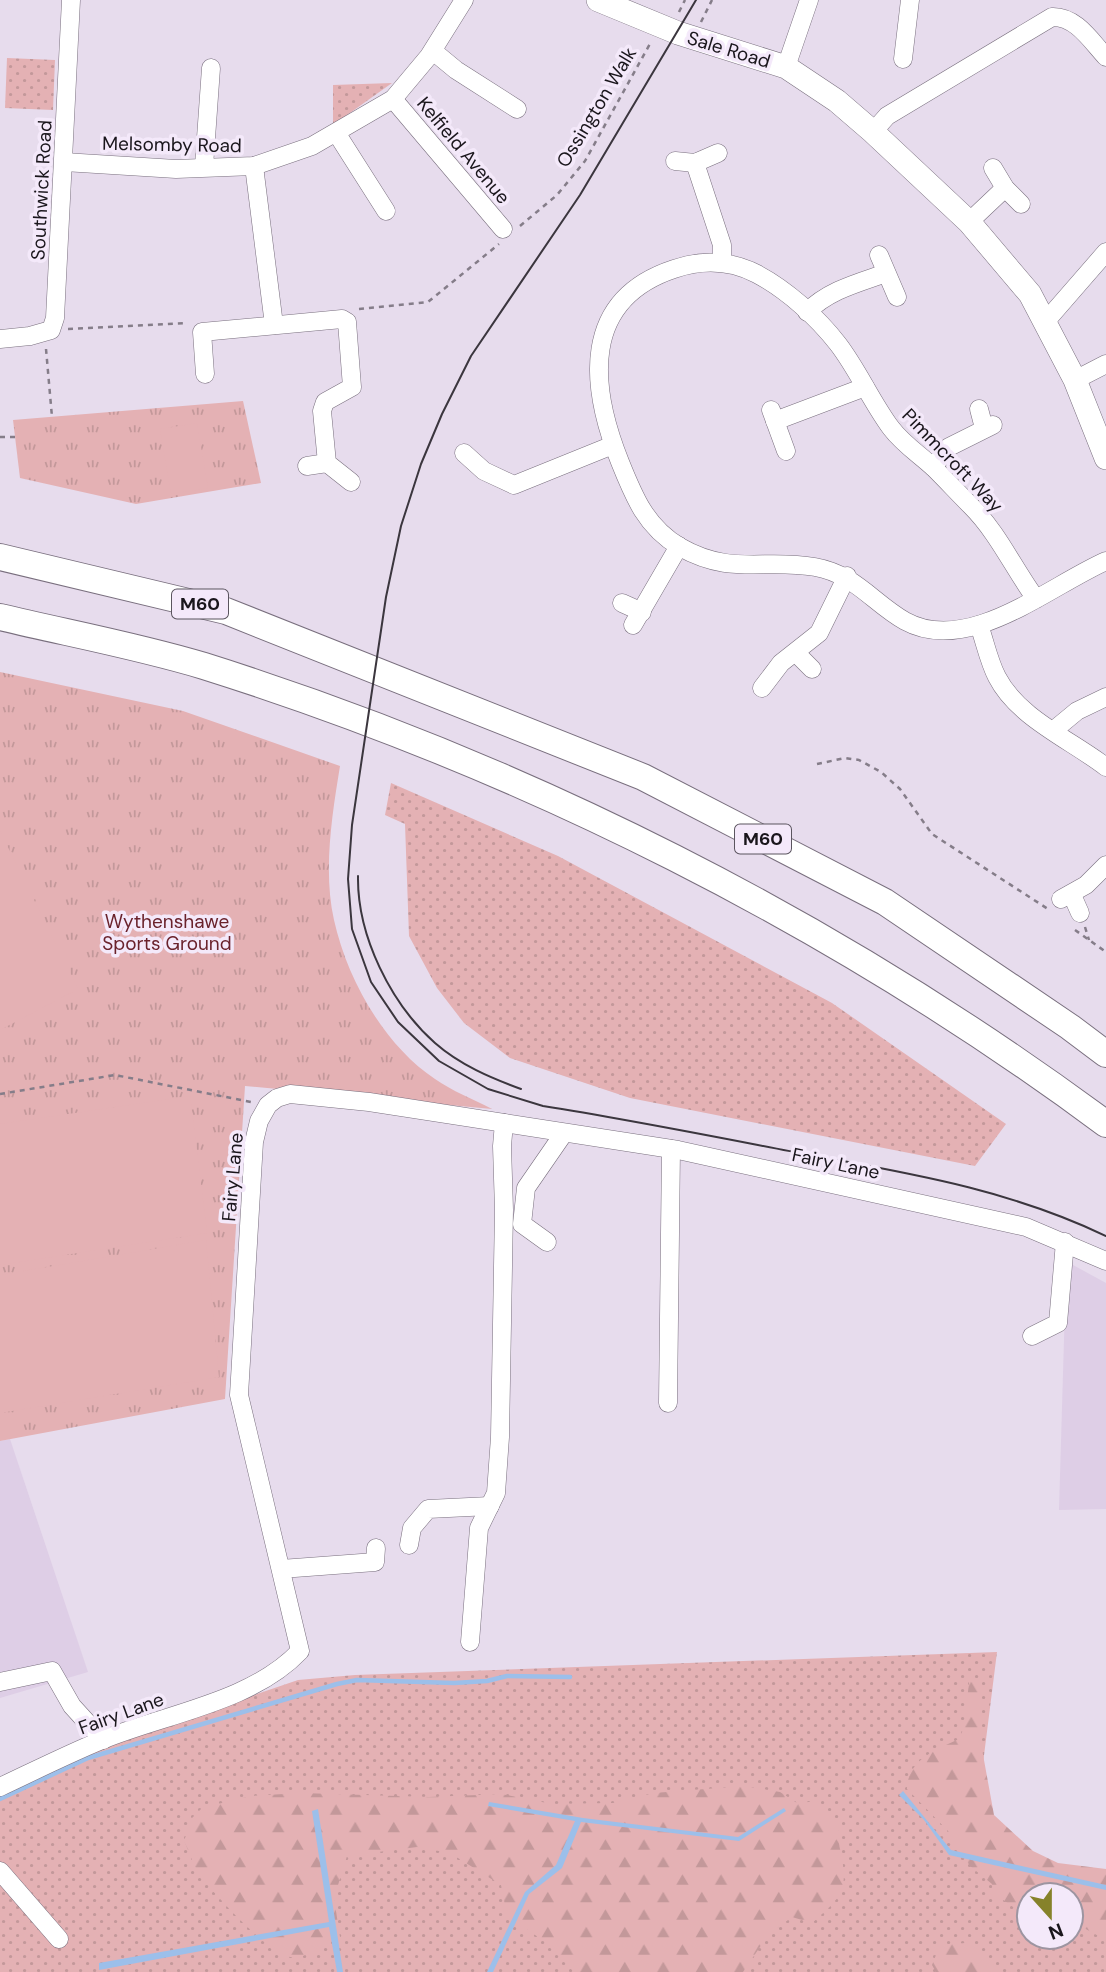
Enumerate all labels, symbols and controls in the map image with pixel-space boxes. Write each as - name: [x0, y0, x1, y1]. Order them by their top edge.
- street label: Sale Road: [684, 25, 773, 74]
- street label: Ossington Walk: [551, 42, 642, 172]
- street label: Kelfield Avenue: [411, 91, 516, 209]
- street label: Southwick Road: [25, 119, 58, 261]
- street label: Melsomby Road: [102, 131, 242, 158]
- street label: Pimmcroft Way: [897, 403, 1009, 518]
- road number: M60: [172, 590, 228, 618]
- road number: M60: [735, 824, 791, 854]
- park label: Wythenshawe Sports Ground: [102, 909, 232, 956]
- street label: Fairy Lane: [216, 1132, 249, 1223]
- street label: Fairy Lane: [790, 1142, 882, 1185]
- street label: Fairy Lane: [75, 1686, 167, 1740]
- north arrow: [1015, 1881, 1085, 1951]
- text: N: [1045, 1917, 1067, 1946]

